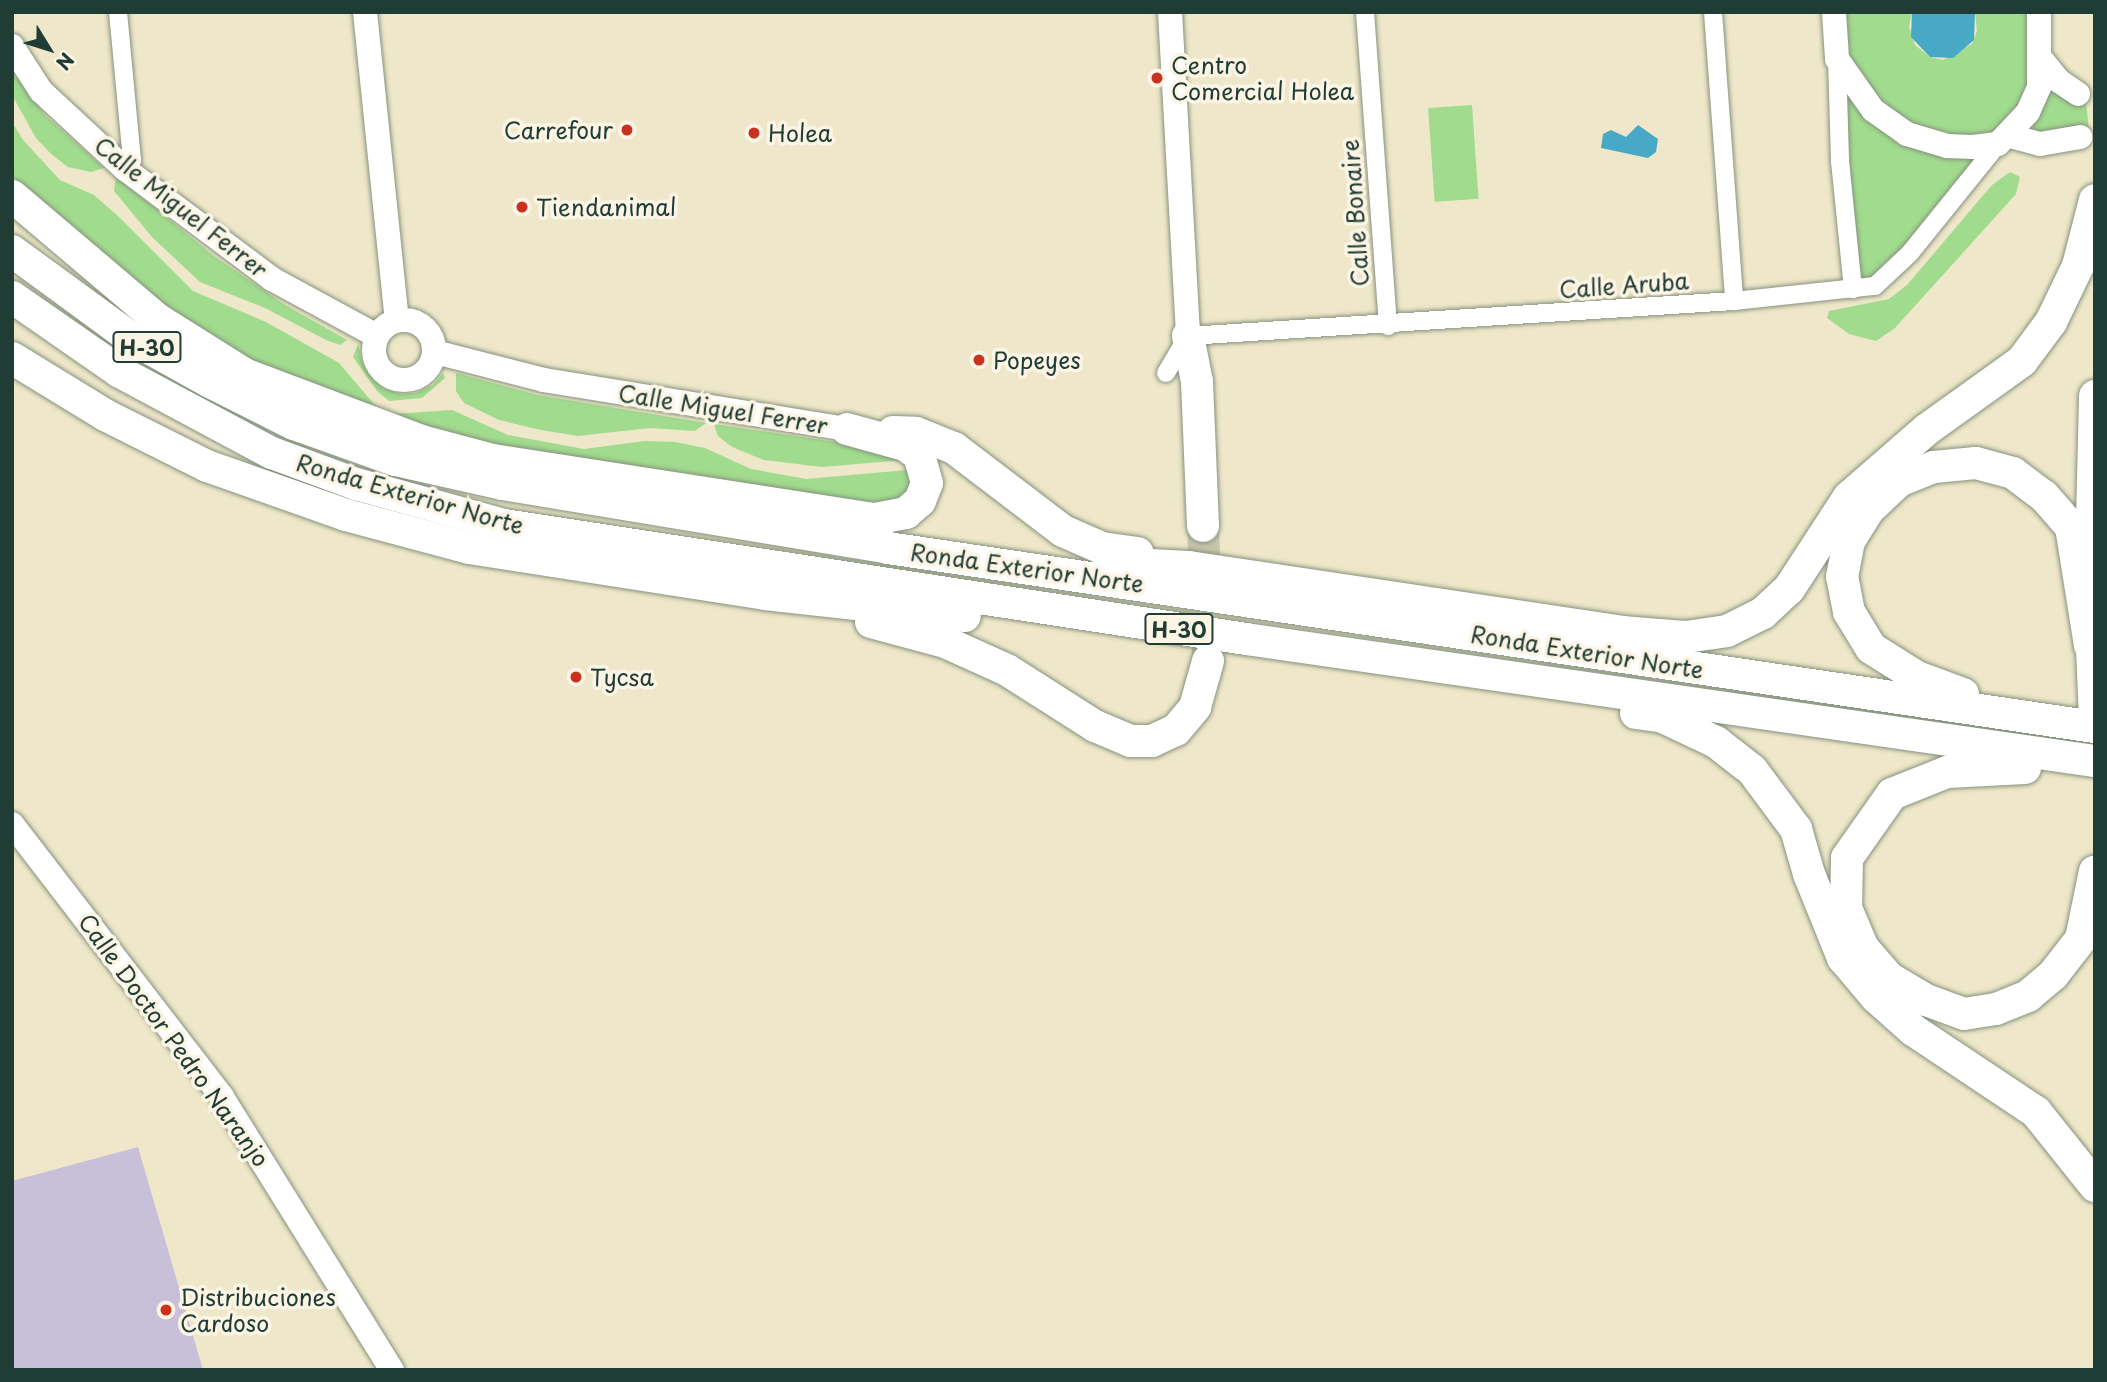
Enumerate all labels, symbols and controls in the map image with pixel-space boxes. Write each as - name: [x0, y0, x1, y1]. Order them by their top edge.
- north arrow: [14, 14, 84, 84]
- text: N: [50, 47, 81, 76]
- place label: Centro Comercial Holea: [1171, 51, 1355, 105]
- marker: Centro Comercial Holea: [1149, 70, 1165, 86]
- place label: Carrefour: [504, 116, 613, 144]
- place label: Holea: [768, 119, 832, 147]
- marker: Carrefour: [619, 122, 635, 138]
- marker: Holea: [746, 125, 762, 141]
- street label: Calle Miguel Ferrer: [89, 131, 273, 283]
- street label: Calle Bonaire: [1336, 138, 1374, 288]
- place label: Tiendanimal: [536, 193, 676, 221]
- marker: Tiendanimal: [514, 199, 530, 215]
- street label: Calle Aruba: [1558, 267, 1690, 303]
- road number: H-30: [112, 330, 182, 364]
- place label: Popeyes: [993, 346, 1081, 374]
- marker: Popeyes: [971, 352, 987, 368]
- street label: Calle Miguel Ferrer: [616, 379, 830, 439]
- street label: Ronda Exterior Norte: [293, 448, 527, 540]
- street label: Ronda Exterior Norte: [909, 538, 1145, 598]
- road number: H-30: [1144, 612, 1214, 646]
- street label: Ronda Exterior Norte: [1469, 620, 1705, 684]
- place label: Tycsa: [590, 663, 654, 691]
- marker: Tycsa: [568, 669, 584, 685]
- street label: Calle Doctor Pedro Naranjo: [73, 908, 275, 1172]
- place label: Distribuciones Cardoso: [180, 1283, 336, 1337]
- marker: Distribuciones Cardoso: [158, 1302, 174, 1318]

